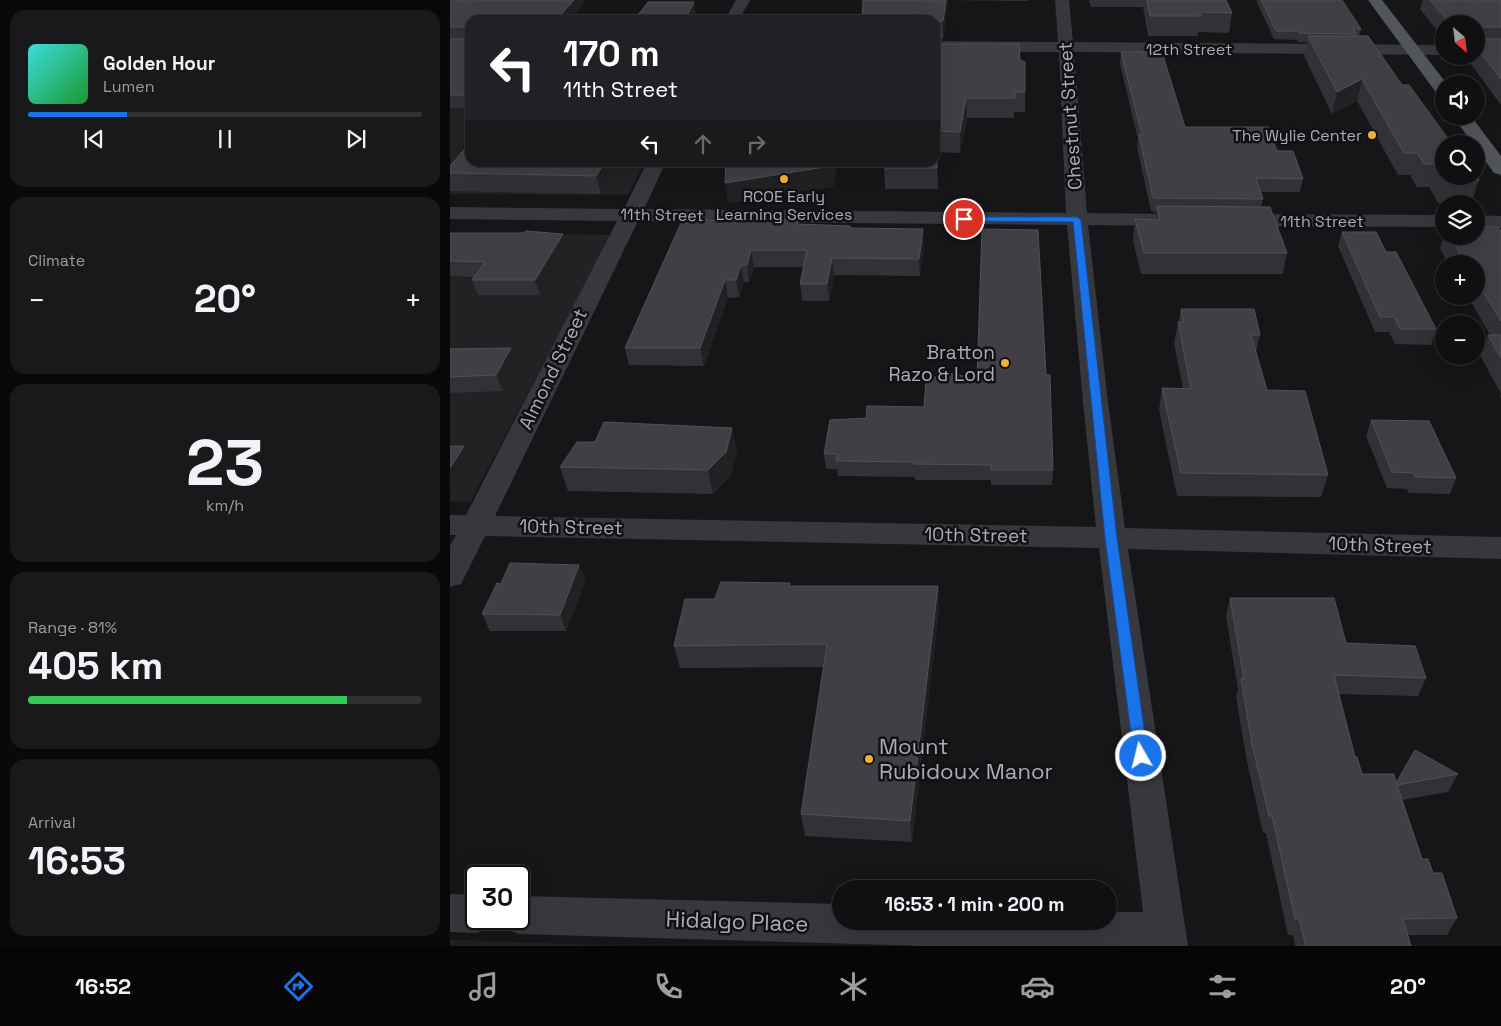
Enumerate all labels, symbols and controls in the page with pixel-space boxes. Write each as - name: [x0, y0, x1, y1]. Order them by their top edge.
- north arrow: [1435, 15, 1485, 65]
- map controls: [1435, 15, 1485, 365]
- text: 170 m: [563, 32, 660, 76]
- icon: left: [480, 35, 545, 100]
- street label: 12th Street: [1146, 39, 1232, 60]
- street label: Chestnut Street: [1052, 41, 1088, 191]
- text: Golden Hour: [103, 51, 215, 76]
- text: 11th Street: [563, 75, 678, 103]
- button: sound: [1435, 75, 1485, 125]
- text: Lumen: [103, 76, 155, 97]
- icon: previous: [80, 125, 108, 153]
- icon: pause: [211, 125, 239, 153]
- icon: next: [342, 125, 370, 153]
- place label: The Wylie Center: [1232, 125, 1362, 146]
- marker: The Wylie Center: [1366, 129, 1378, 141]
- icon: left: [636, 130, 664, 158]
- icon: ahead: [689, 130, 717, 158]
- icon: right: [742, 130, 770, 158]
- button: search: [1435, 135, 1485, 185]
- marker: RCOE Early Learning Services: [778, 173, 790, 185]
- place label: RCOE Early Learning Services: [716, 186, 852, 225]
- button: layers: [1435, 195, 1485, 245]
- pin: [943, 198, 985, 240]
- street label: 11th Street: [620, 204, 704, 226]
- icon: arrive: [950, 205, 978, 233]
- street label: 11th Street: [1280, 211, 1364, 232]
- text: Climate: [28, 250, 85, 271]
- button: +: [1435, 255, 1485, 305]
- text: 20°: [194, 275, 256, 323]
- text: −: [28, 282, 45, 318]
- text: +: [405, 282, 422, 318]
- street label: Almond Street: [513, 304, 593, 434]
- button: −: [1435, 315, 1485, 365]
- place label: Bratton Razo & Lord: [888, 340, 995, 387]
- marker: Bratton Razo & Lord: [999, 357, 1011, 369]
- text: 23: [186, 421, 264, 504]
- text: km/h: [206, 495, 244, 516]
- street label: 10th Street: [519, 514, 623, 540]
- street label: 10th Street: [924, 522, 1028, 548]
- street label: 10th Street: [1328, 531, 1432, 559]
- text: Range · 81%: [28, 617, 117, 638]
- text: 405 km: [28, 642, 163, 690]
- position arrow: [1114, 729, 1166, 781]
- place label: Mount Rubidoux Manor: [879, 732, 1053, 785]
- marker: Mount Rubidoux Manor: [863, 753, 875, 765]
- text: Arrival: [28, 812, 76, 833]
- text: 16:53: [28, 837, 126, 885]
- speed limit sign: 30: [465, 865, 530, 930]
- text: 16:53 · 1 min · 200 m: [885, 892, 1064, 917]
- street label: Hidalgo Place: [665, 905, 809, 937]
- icon: directions: [281, 969, 316, 1004]
- icon: music: [466, 969, 501, 1004]
- icon: phone: [651, 969, 686, 1004]
- icon: climate: [836, 969, 871, 1004]
- icon: car: [1020, 969, 1055, 1004]
- icon: filters: [1205, 969, 1240, 1004]
- text: 16:52: [75, 972, 131, 1000]
- text: 20°: [1390, 972, 1426, 1000]

